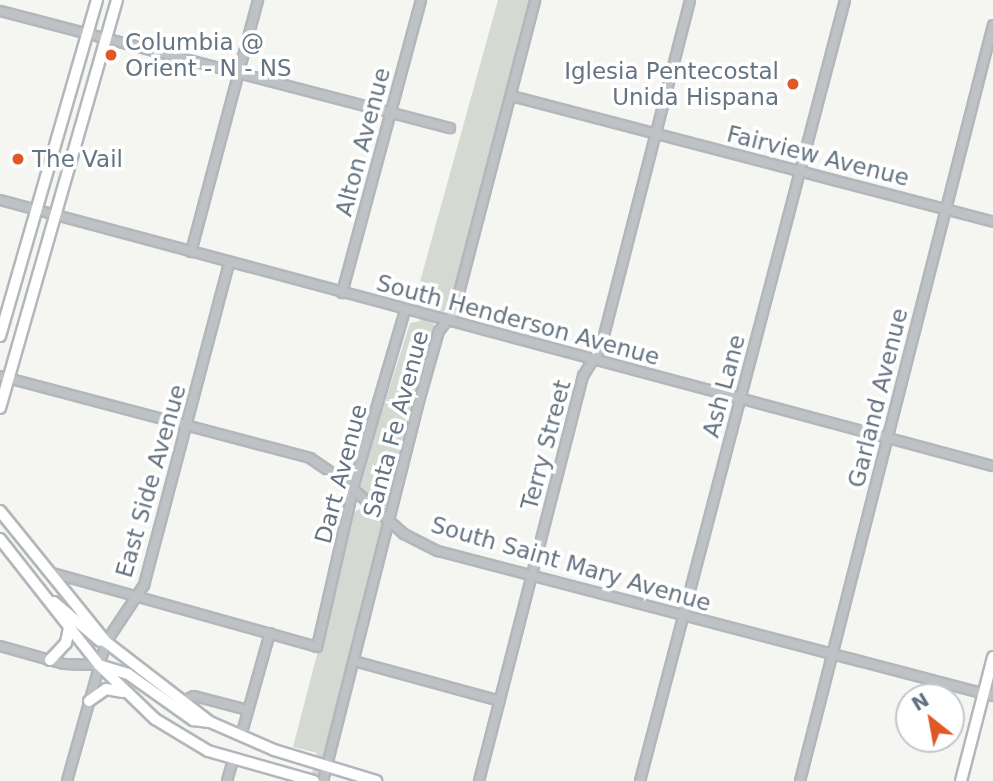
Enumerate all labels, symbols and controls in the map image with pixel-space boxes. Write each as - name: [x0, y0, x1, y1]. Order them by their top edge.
- place label: Columbia @ Orient - N - NS: [125, 28, 292, 82]
- marker: Columbia @ Orient - N - NS: [103, 47, 119, 63]
- place label: Iglesia Pentecostal Unida Hispana: [564, 57, 779, 111]
- street label: Alton Avenue: [330, 65, 396, 219]
- marker: Iglesia Pentecostal Unida Hispana: [785, 76, 801, 92]
- street label: Fairview Avenue: [724, 120, 912, 192]
- place label: The Vail: [32, 145, 123, 173]
- marker: The Vail: [10, 151, 26, 167]
- street label: South Henderson Avenue: [374, 269, 662, 371]
- street label: Garland Avenue: [842, 305, 914, 491]
- street label: Santa Fe Avenue: [358, 327, 434, 521]
- street label: Ash Lane: [697, 332, 751, 440]
- street label: Terry Street: [515, 377, 577, 513]
- street label: East Side Avenue: [110, 381, 192, 581]
- street label: Dart Avenue: [309, 401, 373, 547]
- street label: South Saint Mary Avenue: [428, 511, 714, 617]
- north arrow: [895, 683, 965, 753]
- text: N: [908, 688, 933, 715]

